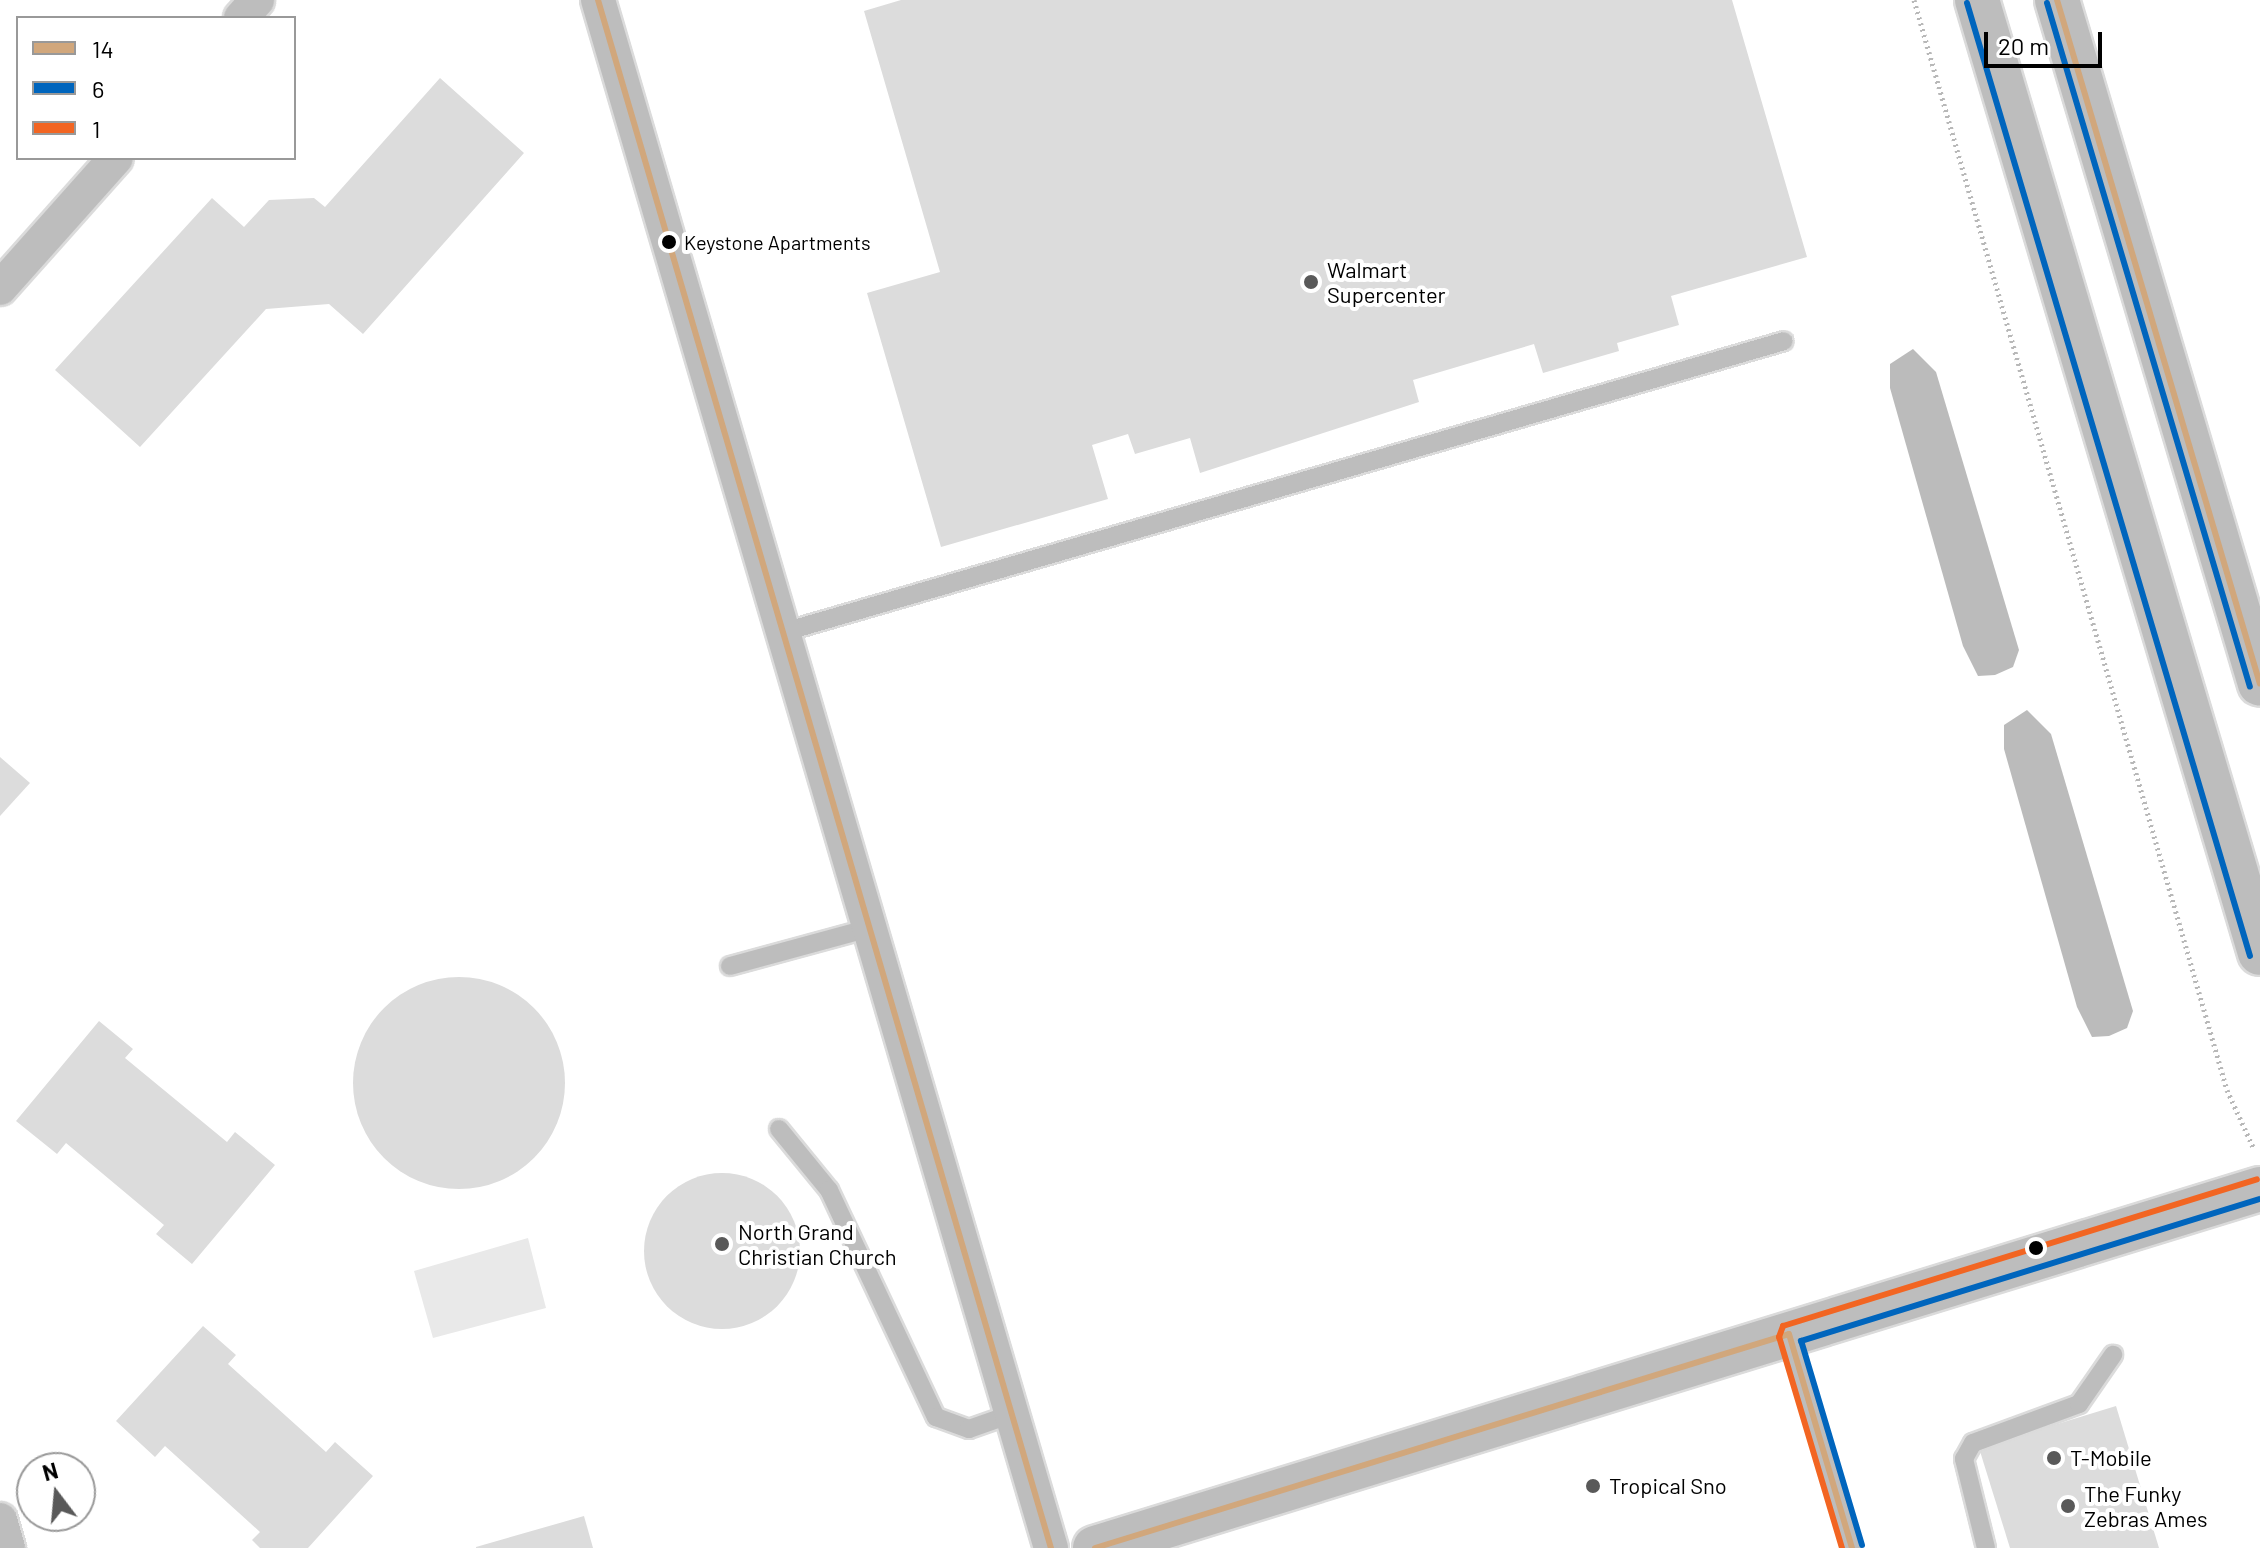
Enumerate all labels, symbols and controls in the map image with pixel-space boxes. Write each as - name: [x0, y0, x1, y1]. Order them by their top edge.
- legend: [16, 16, 296, 160]
- scale bar: [1988, 16, 2106, 66]
- text: 20 m: [1998, 31, 2049, 60]
- text: 14: [92, 34, 114, 63]
- text: 6: [92, 74, 104, 103]
- text: 1: [92, 114, 100, 143]
- place label: Keystone Apartments: [684, 230, 871, 254]
- marker: Keystone Apartments: [661, 234, 677, 250]
- place label: Walmart Supercenter: [1327, 256, 1446, 308]
- marker: Walmart Supercenter: [1302, 273, 1320, 291]
- place label: North Grand Christian Church: [738, 1218, 897, 1270]
- marker: North Grand Christian Church: [713, 1235, 731, 1253]
- unlabelled marker: [2028, 1240, 2044, 1256]
- place label: T-Mobile: [2070, 1445, 2152, 1471]
- marker: T-Mobile: [2045, 1449, 2063, 1467]
- north arrow: [16, 1452, 96, 1532]
- text: N: [39, 1456, 61, 1485]
- place label: Tropical Sno: [1609, 1473, 1727, 1499]
- marker: Tropical Sno: [1584, 1477, 1602, 1495]
- place label: The Funky Zebras Ames: [2084, 1480, 2208, 1532]
- marker: The Funky Zebras Ames: [2059, 1497, 2077, 1515]

